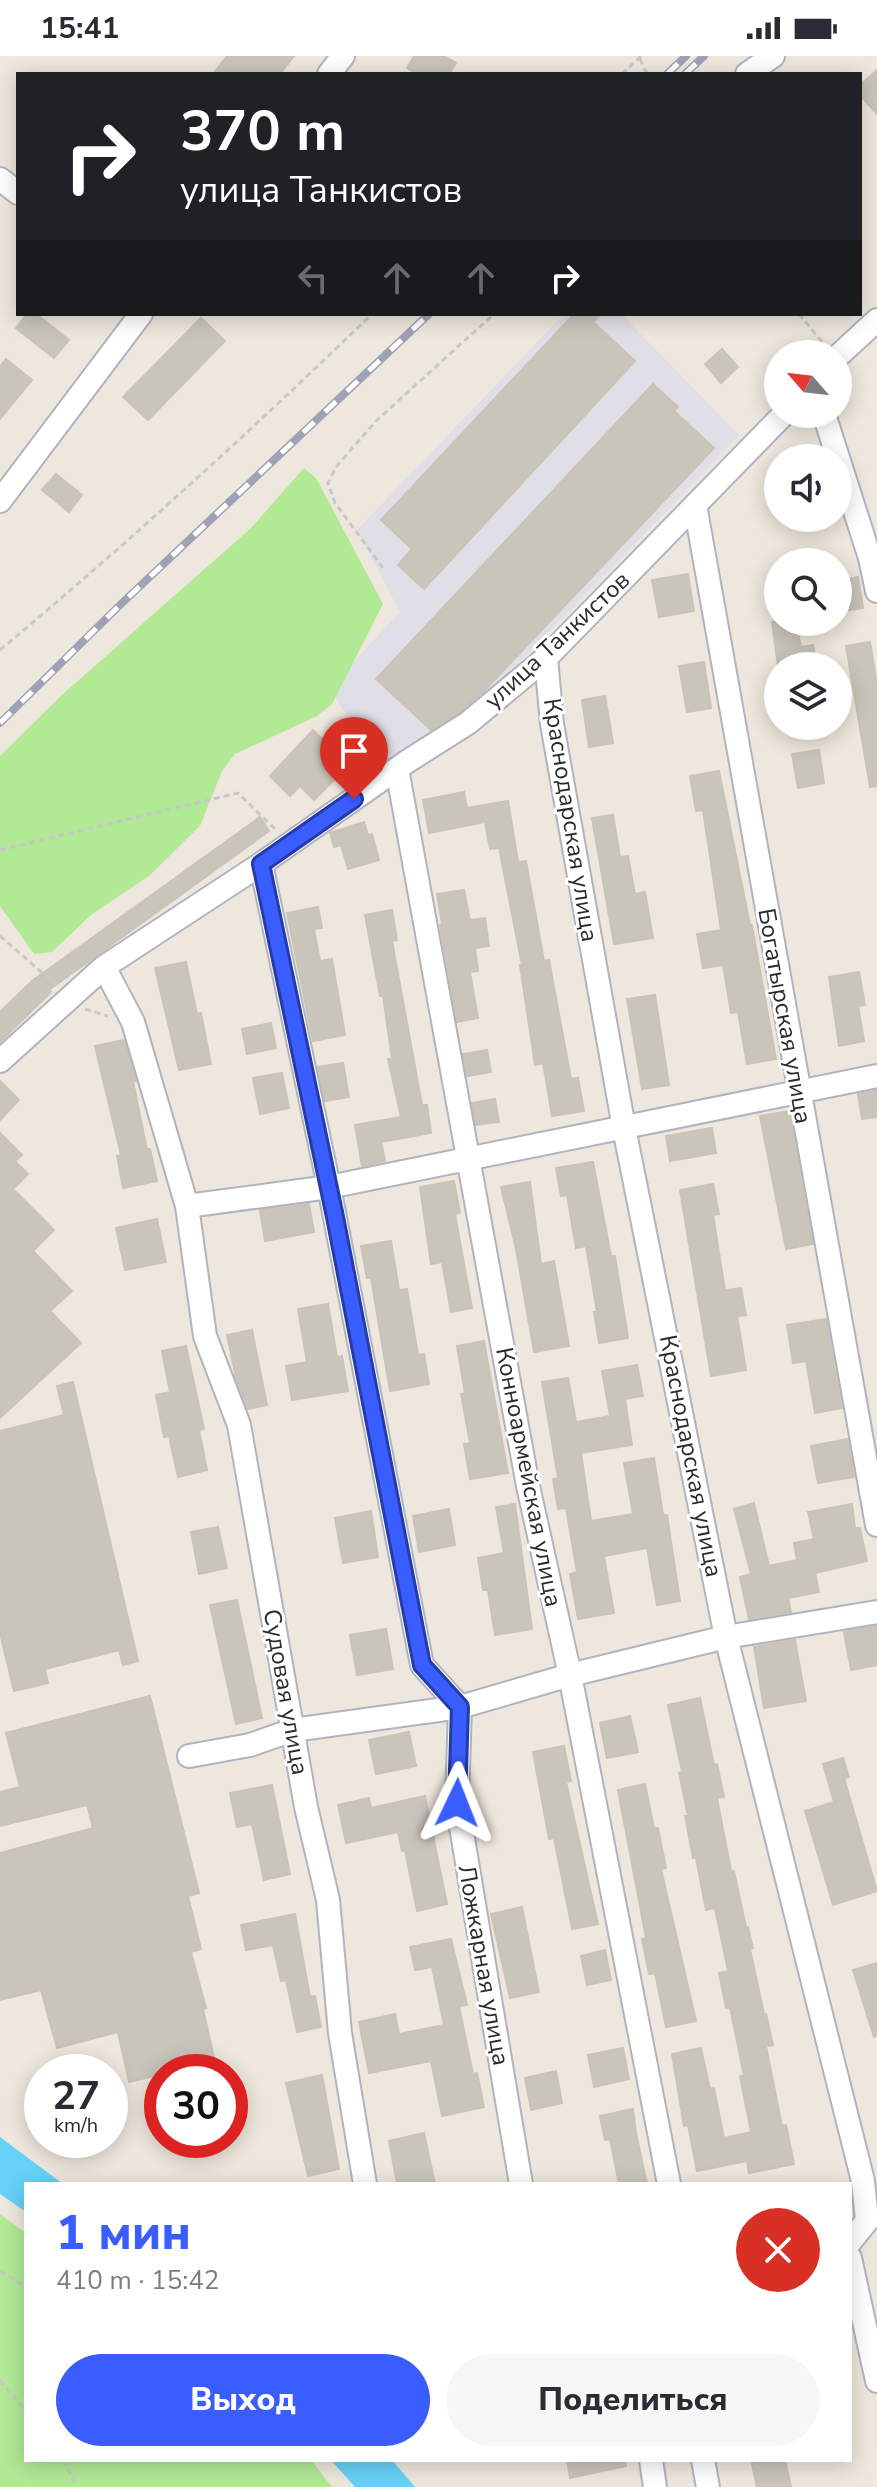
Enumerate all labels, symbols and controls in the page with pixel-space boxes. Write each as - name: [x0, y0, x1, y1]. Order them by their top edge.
- text: 15:41: [40, 8, 119, 49]
- text: 370 m: [180, 93, 345, 170]
- icon: right: [48, 104, 152, 208]
- text: улица Танкистов: [180, 166, 462, 215]
- icon: left: [291, 256, 335, 300]
- icon: ahead: [375, 256, 419, 300]
- icon: ahead: [459, 256, 503, 300]
- icon: right: [543, 256, 587, 300]
- north arrow: [764, 340, 852, 428]
- map controls: [764, 340, 852, 740]
- button: sound: [764, 444, 852, 532]
- button: search: [764, 548, 852, 636]
- street label: улица Танкистов: [477, 564, 637, 716]
- button: layers: [764, 652, 852, 740]
- street label: Краснодарская улица: [536, 696, 606, 944]
- pin: [320, 717, 388, 799]
- icon: arrive: [332, 729, 376, 773]
- street label: Богатырская улица: [750, 906, 820, 1126]
- street label: Краснодарская улица: [652, 1332, 730, 1580]
- street label: Конноармейская улица: [488, 1345, 570, 1609]
- street label: Судовая улица: [256, 1607, 316, 1777]
- position arrow: [415, 1761, 499, 1845]
- street label: Ложкарная улица: [451, 1862, 517, 2068]
- speed limit sign: 30: [144, 2054, 248, 2158]
- text: 27: [52, 2069, 100, 2123]
- text: km/h: [54, 2112, 98, 2139]
- text: 1 мин: [56, 2200, 191, 2266]
- button: close: [736, 2208, 820, 2292]
- text: 410 m · 15:42: [56, 2263, 219, 2298]
- button: Выход: [56, 2354, 430, 2446]
- button: Поделиться: [446, 2354, 820, 2446]

